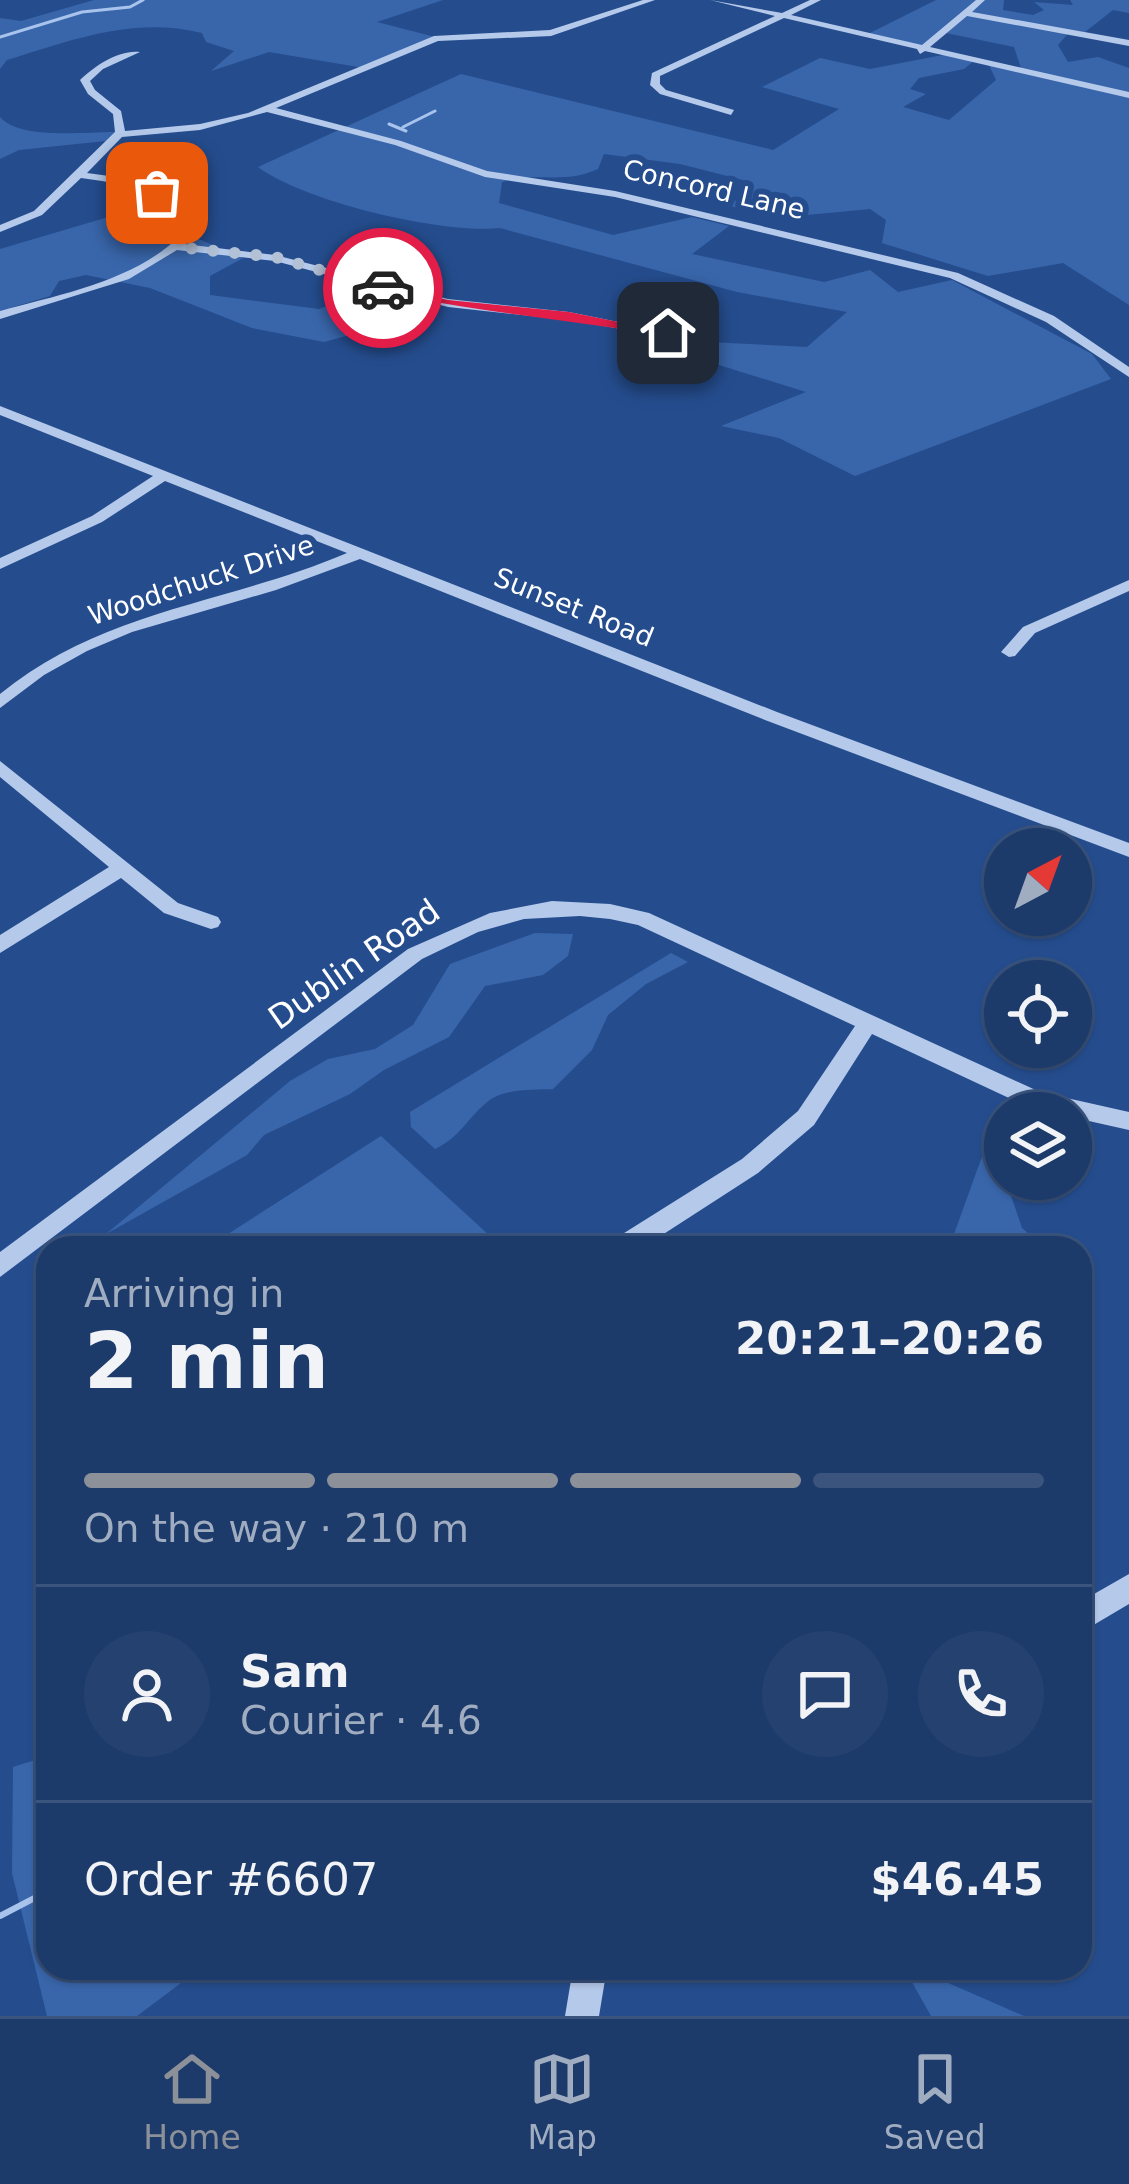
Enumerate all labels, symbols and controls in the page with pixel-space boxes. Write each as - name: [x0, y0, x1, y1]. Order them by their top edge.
- pin: [106, 142, 208, 244]
- street label: Concord Lane: [620, 153, 808, 225]
- icon: bag: [124, 160, 190, 226]
- courier: [323, 228, 443, 348]
- icon: car: [350, 255, 416, 321]
- pin: [617, 282, 719, 384]
- icon: home: [635, 300, 701, 366]
- street label: Woodchuck Drive: [84, 529, 318, 631]
- street label: Sunset Road: [490, 561, 658, 653]
- north arrow: [984, 828, 1092, 936]
- map controls: [984, 828, 1092, 1200]
- street label: Dublin Road: [261, 891, 447, 1037]
- button: locate: [984, 960, 1092, 1068]
- button: layers: [984, 1092, 1092, 1200]
- text: Arriving in: [84, 1271, 284, 1316]
- text: 20:21–20:26: [735, 1312, 1044, 1365]
- text: 2 min: [84, 1316, 329, 1406]
- text: On the way · 210 m: [84, 1506, 469, 1551]
- button: person: [84, 1631, 210, 1757]
- button: chat: [762, 1631, 888, 1757]
- button: phone: [918, 1631, 1044, 1757]
- text: Sam: [240, 1645, 350, 1698]
- text: Courier · 4.6: [240, 1698, 482, 1743]
- text: Order #6607: [84, 1853, 378, 1906]
- text: $46.45: [870, 1853, 1044, 1906]
- tab: Home: [143, 2046, 241, 2157]
- tab: Map: [527, 2046, 597, 2157]
- tab: Saved: [884, 2046, 986, 2157]

